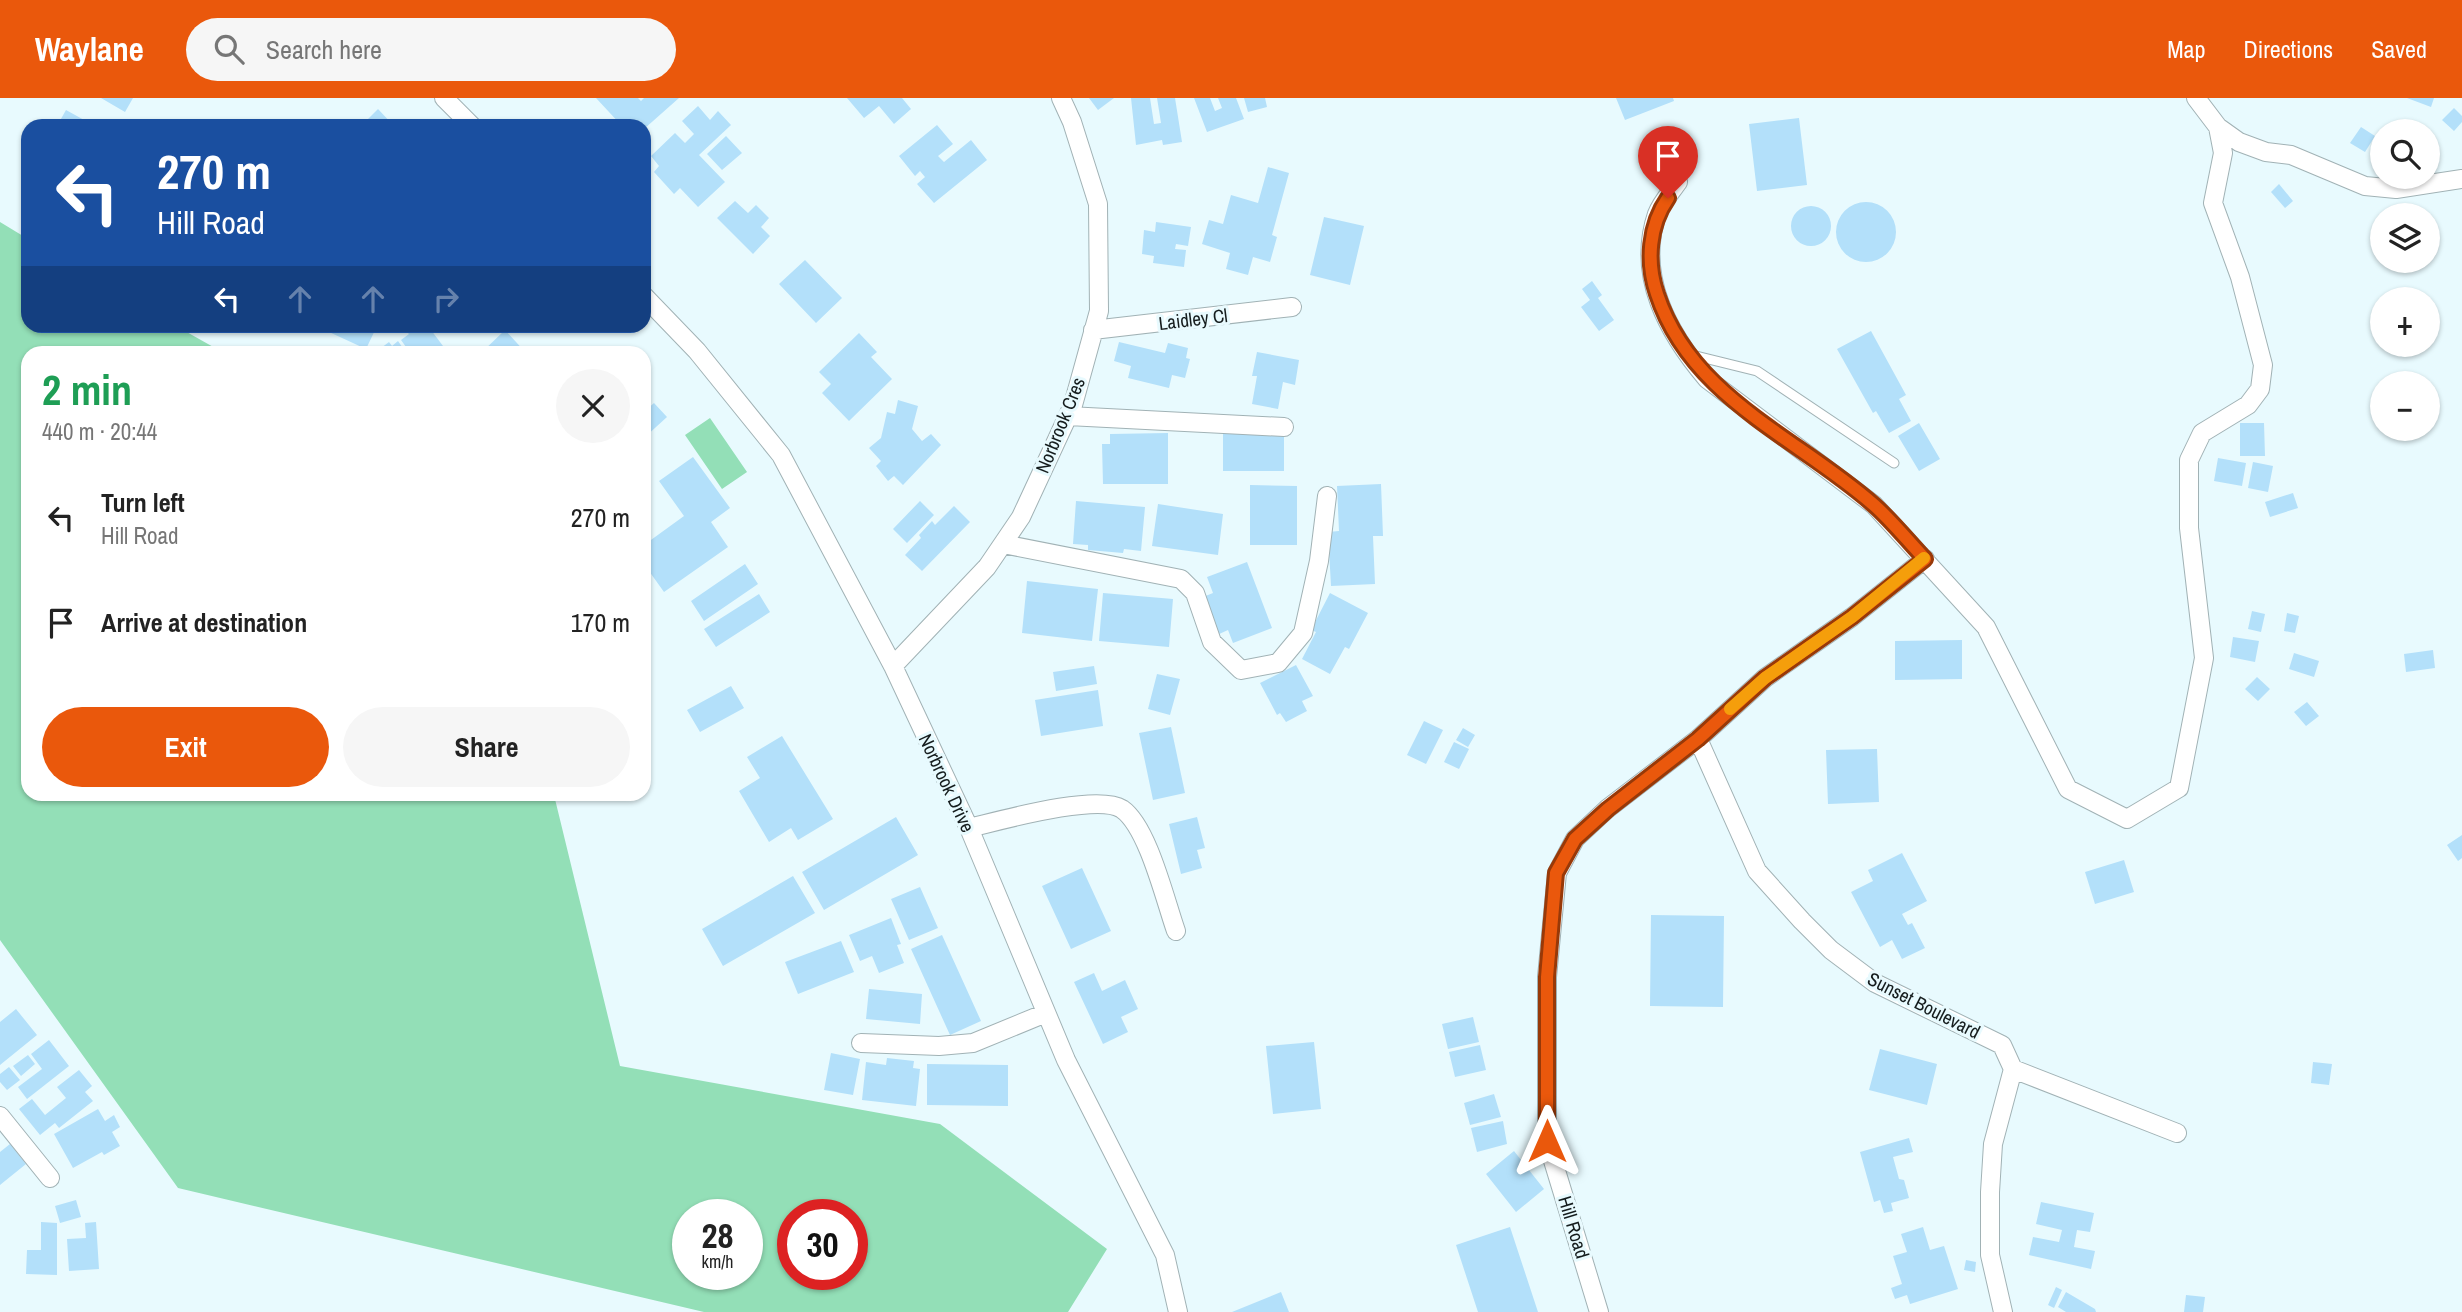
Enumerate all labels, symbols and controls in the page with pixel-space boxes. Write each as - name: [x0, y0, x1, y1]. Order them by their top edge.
- search box: [186, 18, 676, 81]
- text: Waylane: [35, 27, 144, 71]
- icon: search: [210, 30, 248, 68]
- text: Search here: [266, 32, 382, 67]
- text: Map: [2167, 33, 2205, 65]
- text: Directions: [2243, 33, 2333, 65]
- text: Saved: [2371, 33, 2427, 65]
- map controls: [2370, 119, 2440, 441]
- button: search: [2370, 119, 2440, 189]
- pin: [1638, 126, 1698, 198]
- icon: arrive: [1649, 137, 1687, 175]
- text: 270 m: [157, 138, 271, 204]
- icon: left: [42, 147, 133, 238]
- text: Hill Road: [157, 201, 265, 244]
- button: layers: [2370, 203, 2440, 273]
- icon: left: [208, 280, 246, 318]
- icon: ahead: [281, 280, 319, 318]
- icon: ahead: [354, 280, 392, 318]
- icon: right: [427, 280, 465, 318]
- button: +: [2370, 287, 2440, 357]
- street label: Laidley Cl: [1157, 302, 1229, 336]
- text: 2 min: [42, 362, 132, 418]
- button: close: [556, 369, 630, 443]
- button: −: [2370, 371, 2440, 441]
- street label: Norbrook Cres: [1029, 373, 1091, 477]
- text: 440 m · 20:44: [42, 416, 157, 447]
- text: Turn left: [101, 485, 185, 520]
- icon: left: [42, 499, 80, 537]
- text: 270 m: [571, 500, 630, 535]
- text: Hill Road: [101, 520, 179, 551]
- icon: arrive: [42, 604, 80, 642]
- text: Arrive at destination: [101, 605, 307, 640]
- text: 170 m: [571, 605, 630, 640]
- button: Exit: [42, 707, 329, 787]
- button: Share: [343, 707, 630, 787]
- street label: Norbrook Drive: [913, 730, 981, 836]
- street label: Sunset Boulevard: [1863, 965, 1985, 1045]
- position arrow: [1510, 1104, 1584, 1178]
- street label: Hill Road: [1552, 1193, 1596, 1261]
- speed limit sign: 30: [777, 1199, 868, 1290]
- text: 28: [702, 1212, 733, 1259]
- text: km/h: [702, 1249, 734, 1274]

